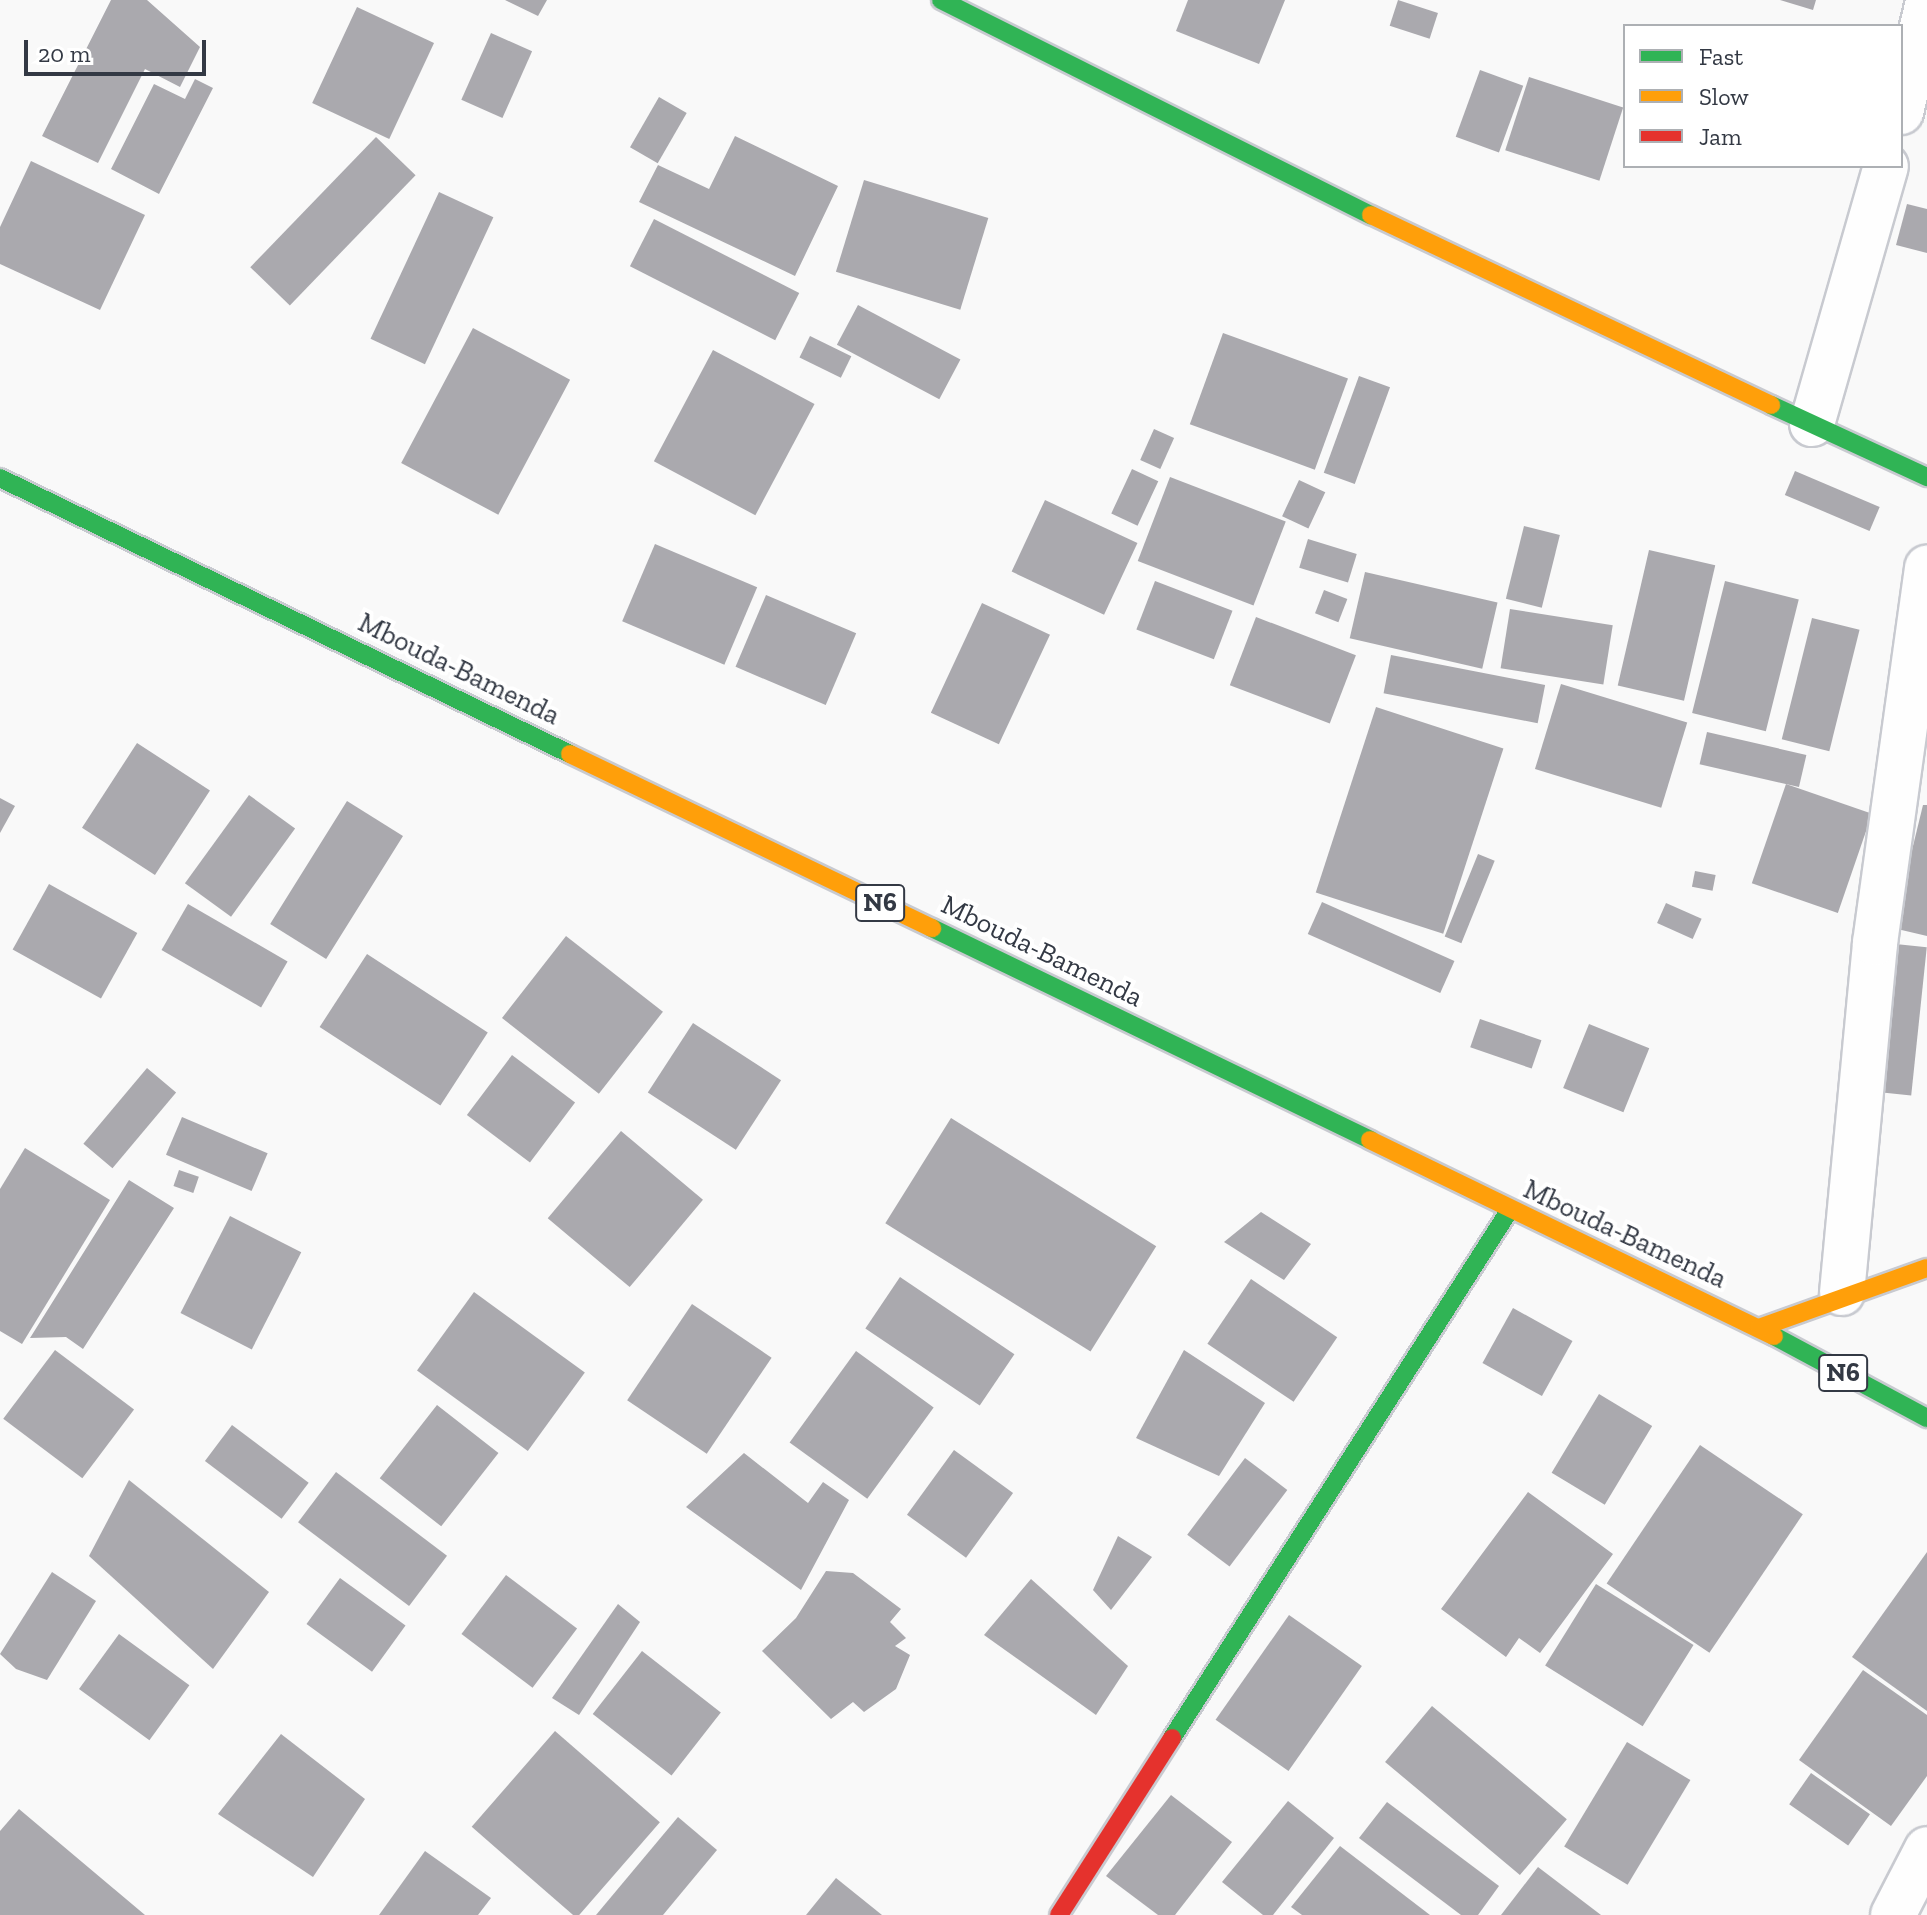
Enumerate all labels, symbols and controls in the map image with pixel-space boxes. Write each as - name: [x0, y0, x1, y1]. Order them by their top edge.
- scale bar: [28, 24, 210, 74]
- legend: [1623, 24, 1903, 168]
- text: 20 m: [38, 39, 90, 68]
- text: Fast: [1699, 42, 1743, 71]
- text: Slow: [1699, 82, 1749, 111]
- text: Jam: [1699, 122, 1742, 151]
- street label: Mbouda-Bamenda: [353, 606, 565, 732]
- road number: N6: [854, 881, 906, 925]
- street label: Mbouda-Bamenda: [936, 888, 1148, 1014]
- street label: Mbouda-Bamenda: [1518, 1172, 1732, 1296]
- road number: N6: [1817, 1351, 1869, 1395]

